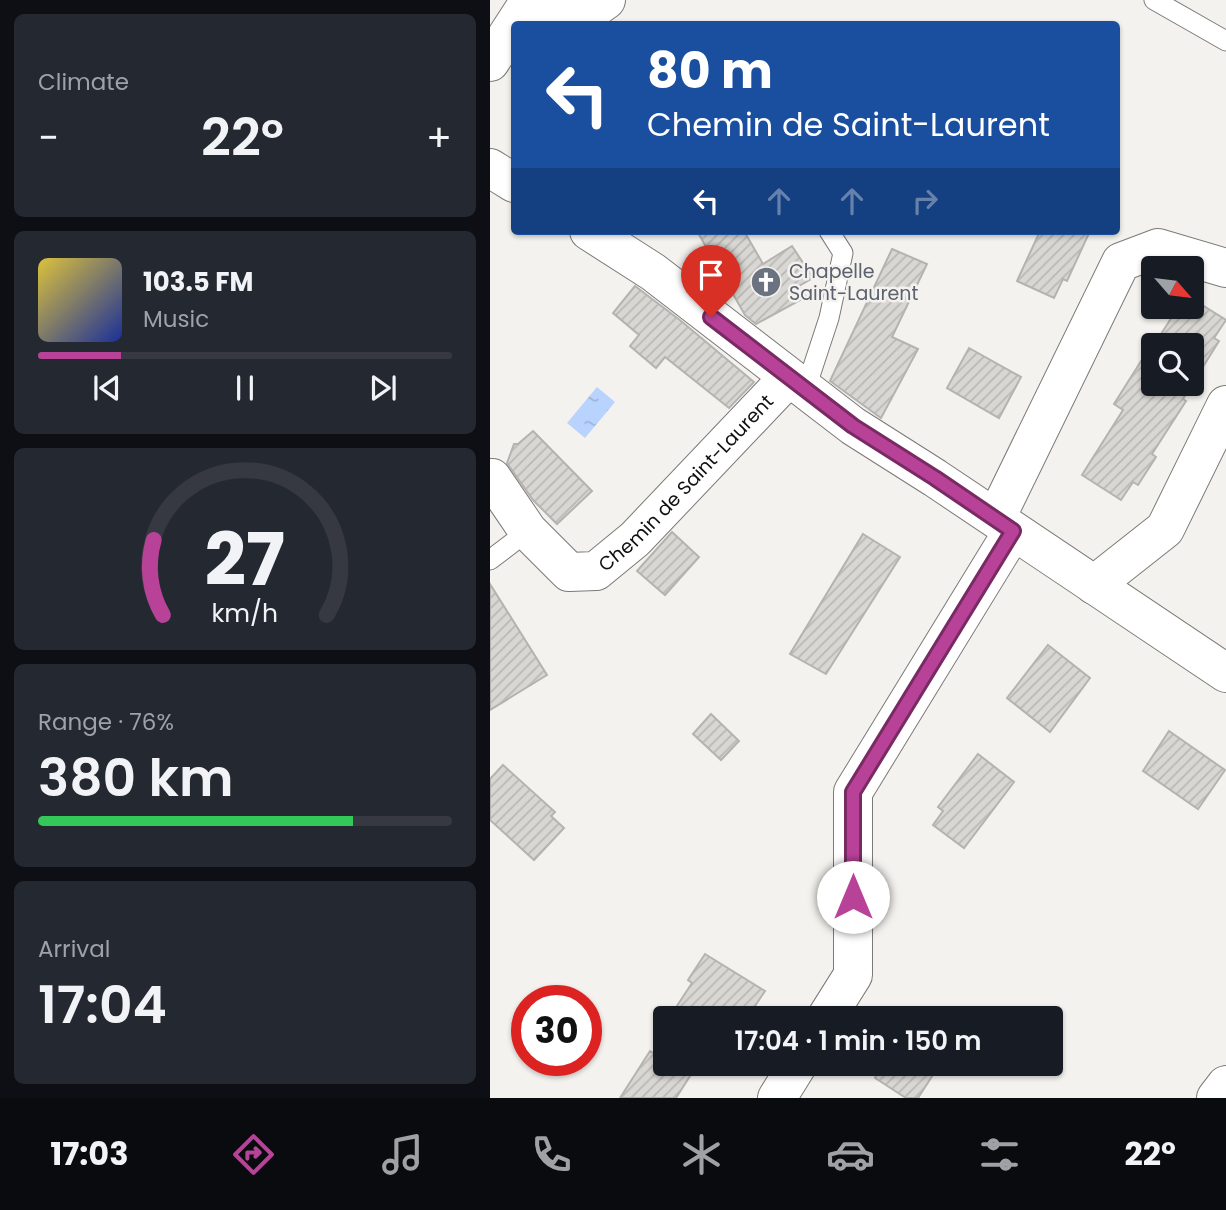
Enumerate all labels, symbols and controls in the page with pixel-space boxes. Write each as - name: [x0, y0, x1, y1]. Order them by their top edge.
- text: 80 m: [647, 37, 773, 105]
- icon: left: [532, 49, 623, 140]
- text: Climate: [38, 66, 129, 98]
- text: 22°: [201, 101, 284, 174]
- text: Chemin de Saint-Laurent: [647, 102, 1050, 147]
- text: −: [38, 111, 59, 164]
- text: +: [426, 111, 452, 164]
- icon: left: [687, 182, 725, 220]
- icon: ahead: [760, 182, 798, 220]
- icon: ahead: [833, 182, 871, 220]
- icon: right: [906, 182, 944, 220]
- pin: [681, 245, 741, 317]
- icon: arrive: [692, 256, 730, 294]
- north arrow: [1141, 256, 1204, 318]
- map controls: [1141, 256, 1204, 396]
- place label: Chapelle Saint-Laurent: [789, 258, 918, 307]
- text: 103.5 FM: [143, 264, 253, 300]
- church icon: Chapelle Saint-Laurent: [749, 265, 783, 299]
- text: Music: [143, 303, 209, 335]
- button: search: [1141, 333, 1204, 396]
- icon: previous: [88, 369, 126, 407]
- icon: pause: [226, 369, 264, 407]
- icon: next: [364, 369, 402, 407]
- street label: Chemin de Saint-Laurent: [592, 388, 779, 577]
- text: 27: [205, 509, 285, 610]
- text: km/h: [212, 596, 278, 631]
- text: Range · 76%: [38, 706, 174, 738]
- text: 380 km: [38, 741, 233, 814]
- position arrow: [816, 860, 890, 934]
- text: Arrival: [38, 933, 110, 965]
- text: 17:04: [38, 968, 167, 1041]
- speed limit sign: 30: [511, 985, 602, 1076]
- text: 17:04 · 1 min · 150 m: [735, 1023, 981, 1059]
- icon: directions: [229, 1130, 278, 1179]
- icon: music: [378, 1130, 427, 1179]
- icon: phone: [527, 1130, 576, 1179]
- icon: climate: [677, 1130, 726, 1179]
- icon: car: [826, 1130, 875, 1179]
- icon: filters: [975, 1130, 1024, 1179]
- text: 17:03: [50, 1131, 129, 1176]
- text: 22°: [1124, 1131, 1176, 1176]

